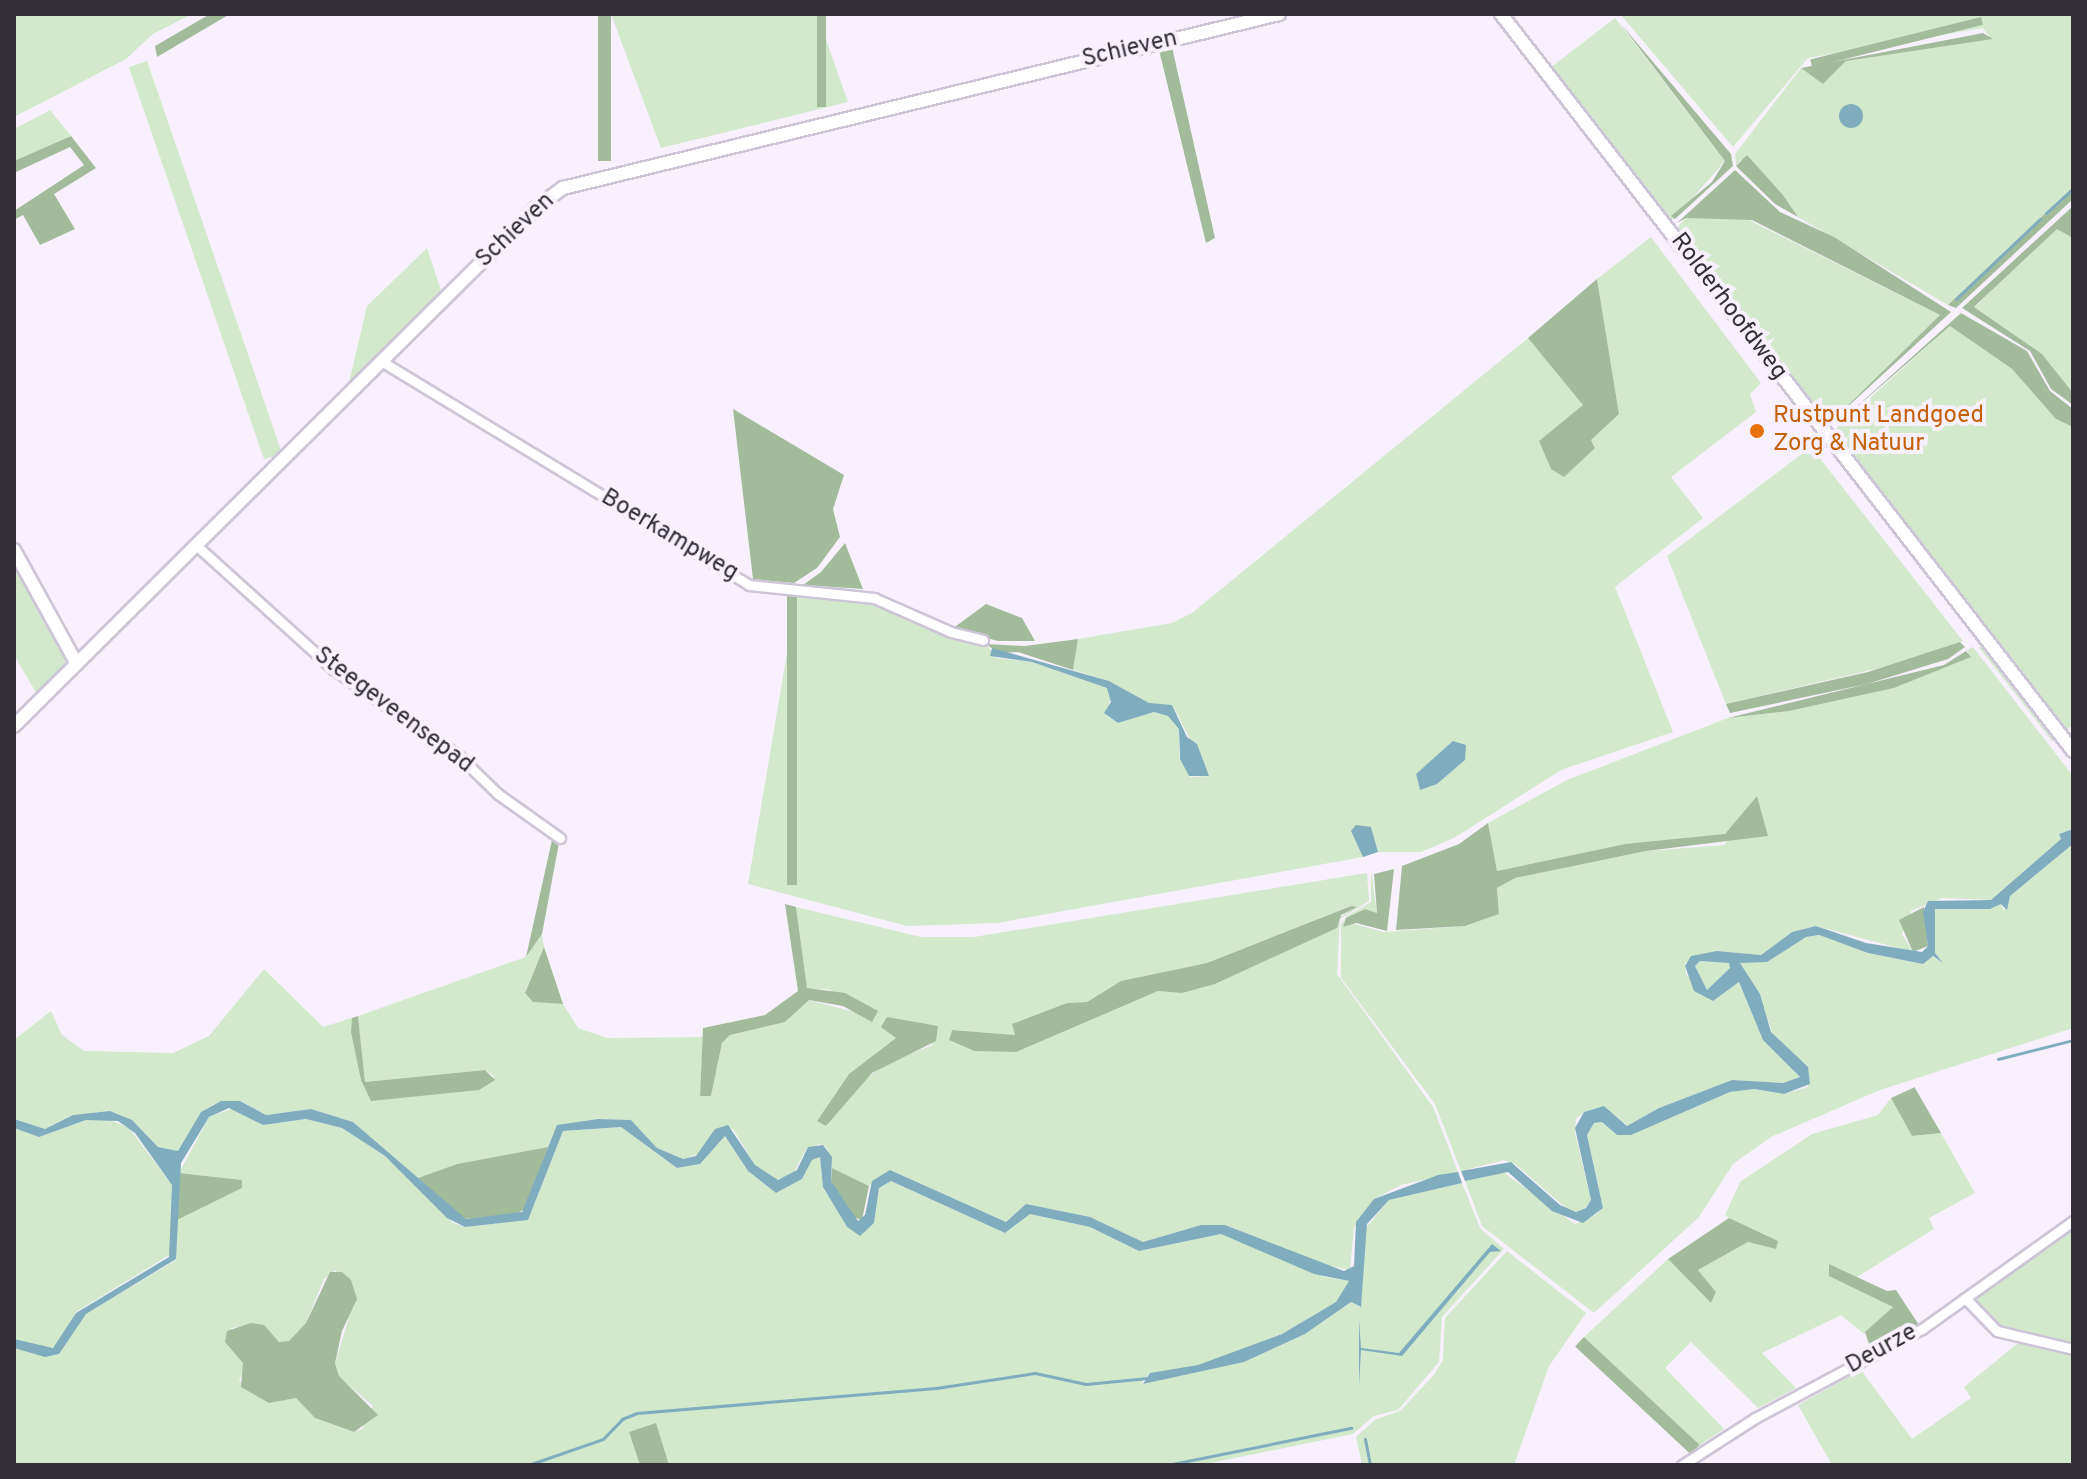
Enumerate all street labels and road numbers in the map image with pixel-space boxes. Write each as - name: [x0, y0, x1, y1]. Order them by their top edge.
- street label: Schieven: [1080, 25, 1180, 75]
- street label: Schieven: [471, 187, 561, 275]
- street label: Rolderhoofdweg: [1663, 228, 1793, 386]
- street label: Boerkampweg: [595, 484, 743, 588]
- street label: Steegeveensepad: [308, 642, 478, 780]
- street label: Deurze: [1842, 1319, 1922, 1381]

